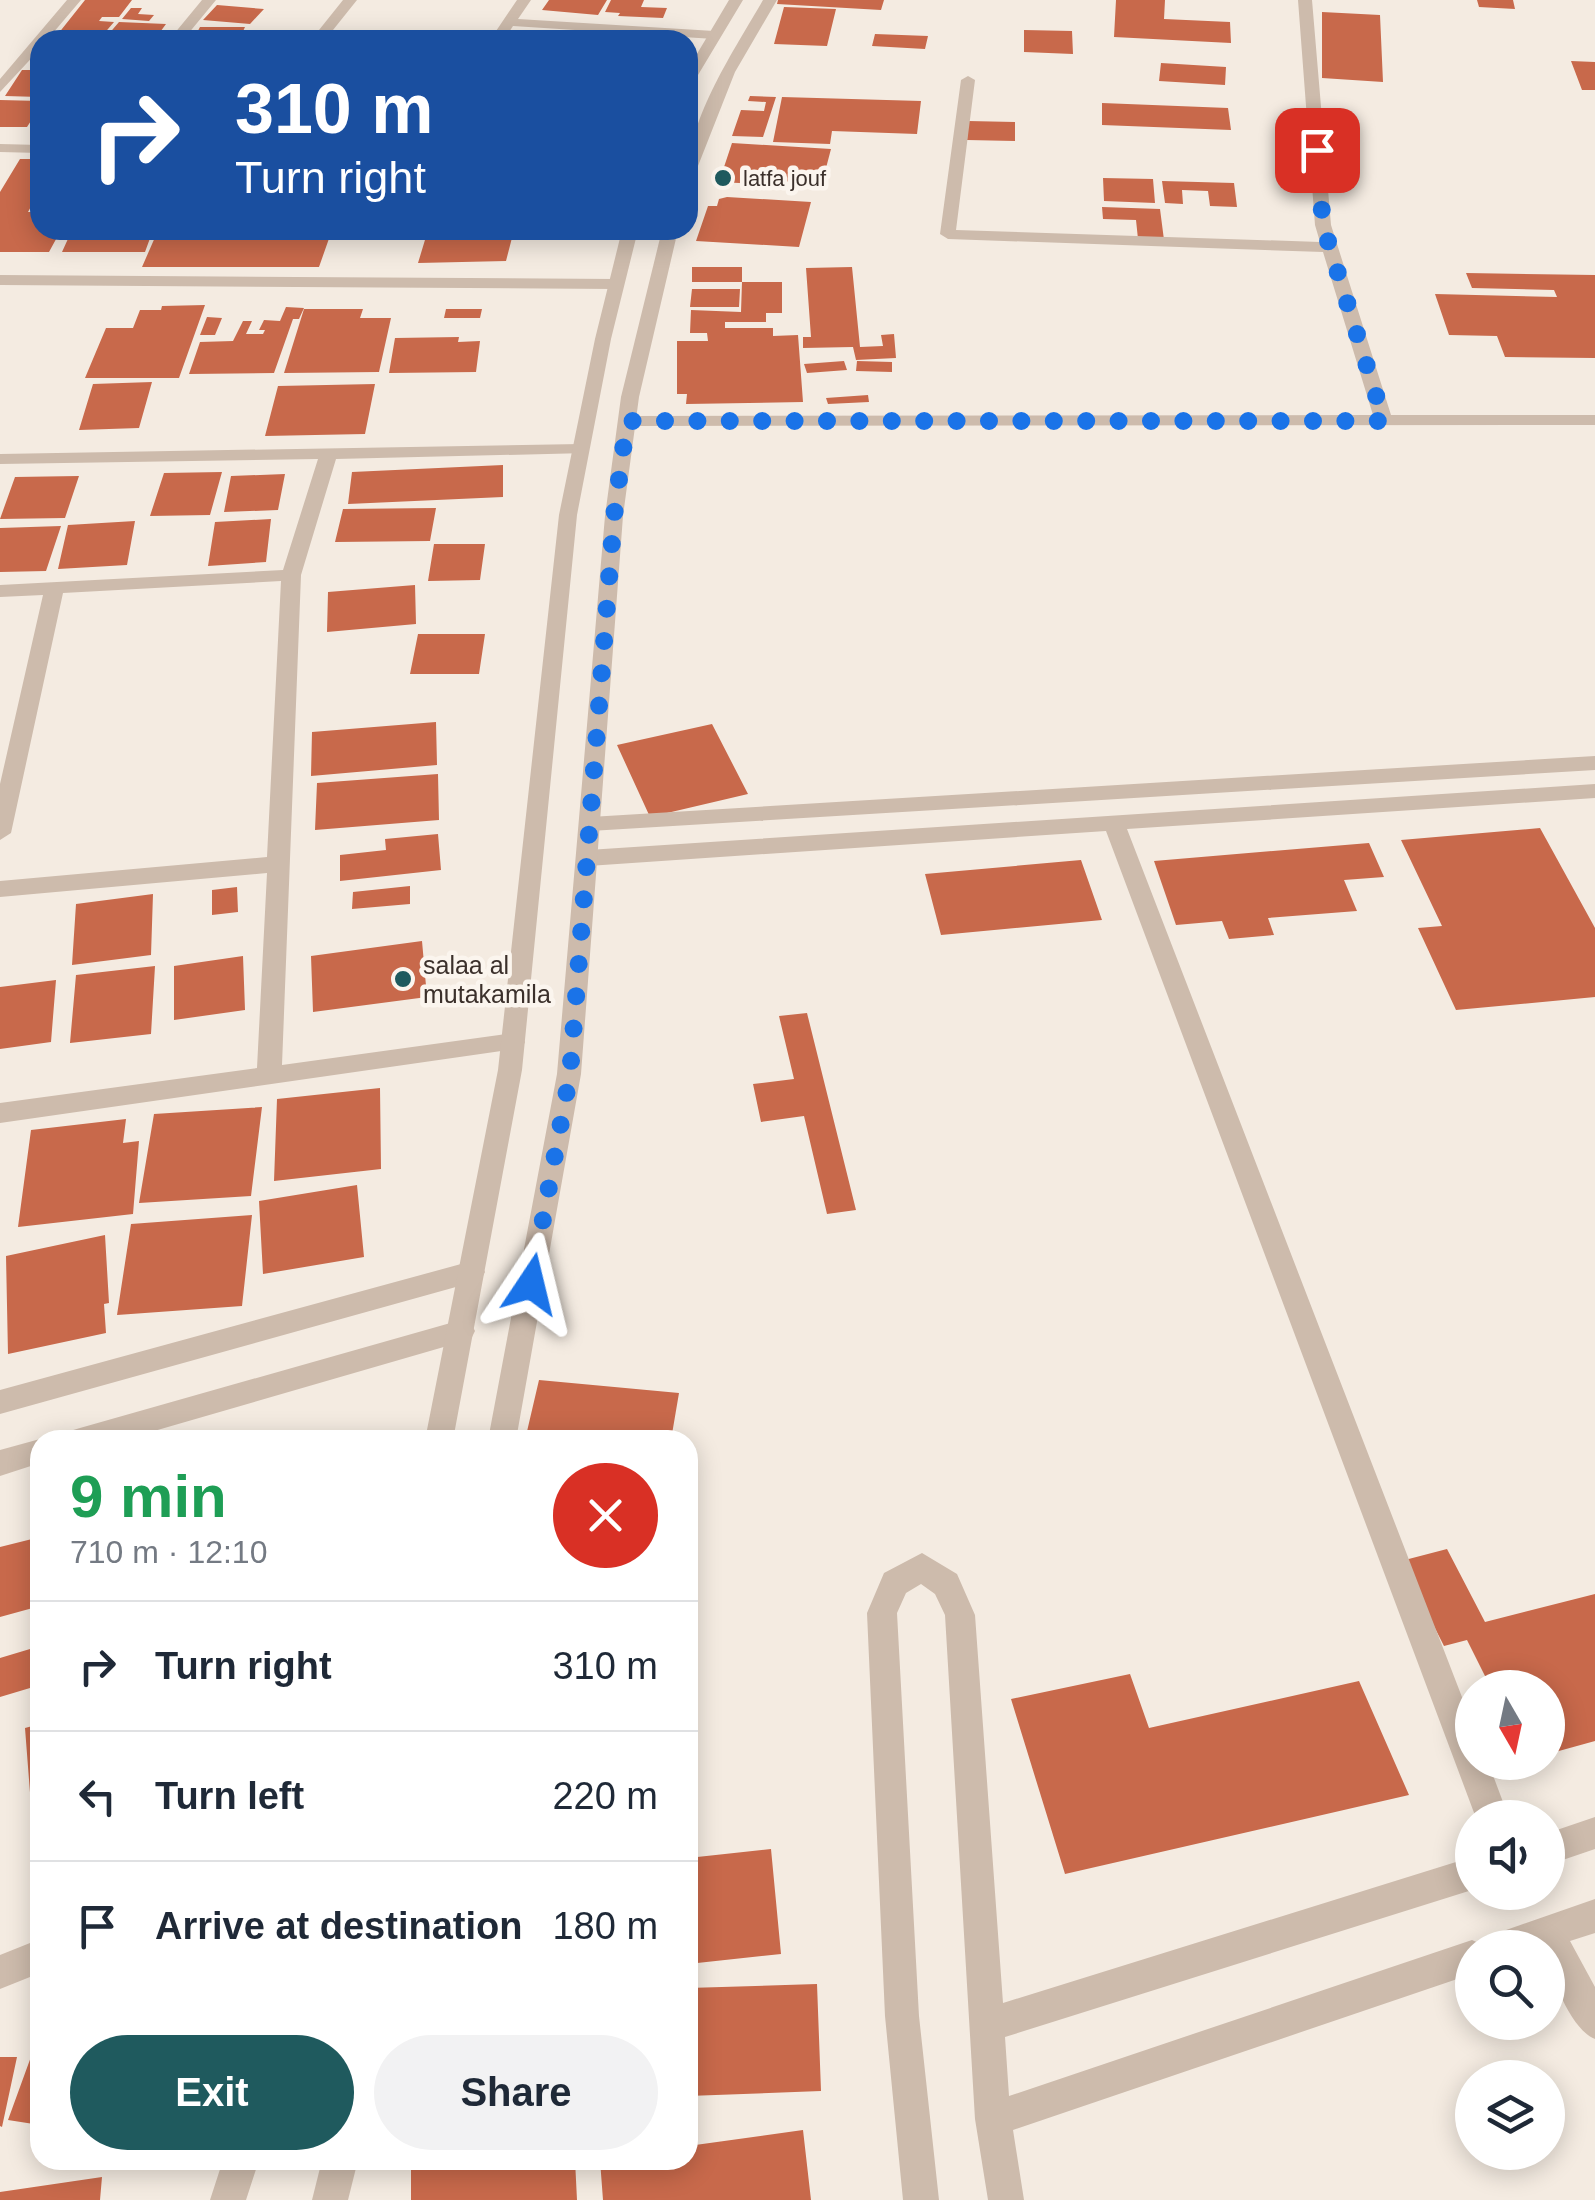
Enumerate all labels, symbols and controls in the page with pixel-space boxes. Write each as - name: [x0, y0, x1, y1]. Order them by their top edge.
- icon: right: [70, 70, 200, 200]
- text: 310 m: [235, 70, 433, 148]
- pin: [1275, 108, 1360, 193]
- icon: arrive: [1290, 123, 1345, 178]
- text: Turn right: [235, 152, 426, 203]
- place label: latfa jouf: [743, 166, 827, 191]
- marker: latfa jouf: [712, 167, 734, 189]
- place label: salaa al mutakamila: [423, 951, 551, 1008]
- marker: salaa al mutakamila: [392, 968, 414, 990]
- position arrow: [479, 1232, 583, 1336]
- text: 9 min: [70, 1463, 227, 1530]
- button: close: [553, 1463, 658, 1568]
- text: 710 m · 12:10: [70, 1534, 267, 1570]
- icon: right: [70, 1639, 125, 1694]
- text: Turn right: [155, 1645, 332, 1687]
- text: 310 m: [552, 1645, 658, 1687]
- north arrow: [1455, 1670, 1565, 1780]
- map controls: [1455, 1670, 1565, 2170]
- icon: left: [70, 1769, 125, 1824]
- text: Turn left: [155, 1775, 304, 1817]
- text: 220 m: [552, 1775, 658, 1817]
- button: sound: [1455, 1800, 1565, 1910]
- icon: arrive: [70, 1899, 125, 1954]
- text: Arrive at destination: [155, 1905, 522, 1947]
- text: 180 m: [552, 1905, 658, 1947]
- button: search: [1455, 1930, 1565, 2040]
- button: Exit: [70, 2035, 354, 2150]
- button: Share: [374, 2035, 658, 2150]
- button: layers: [1455, 2060, 1565, 2170]

